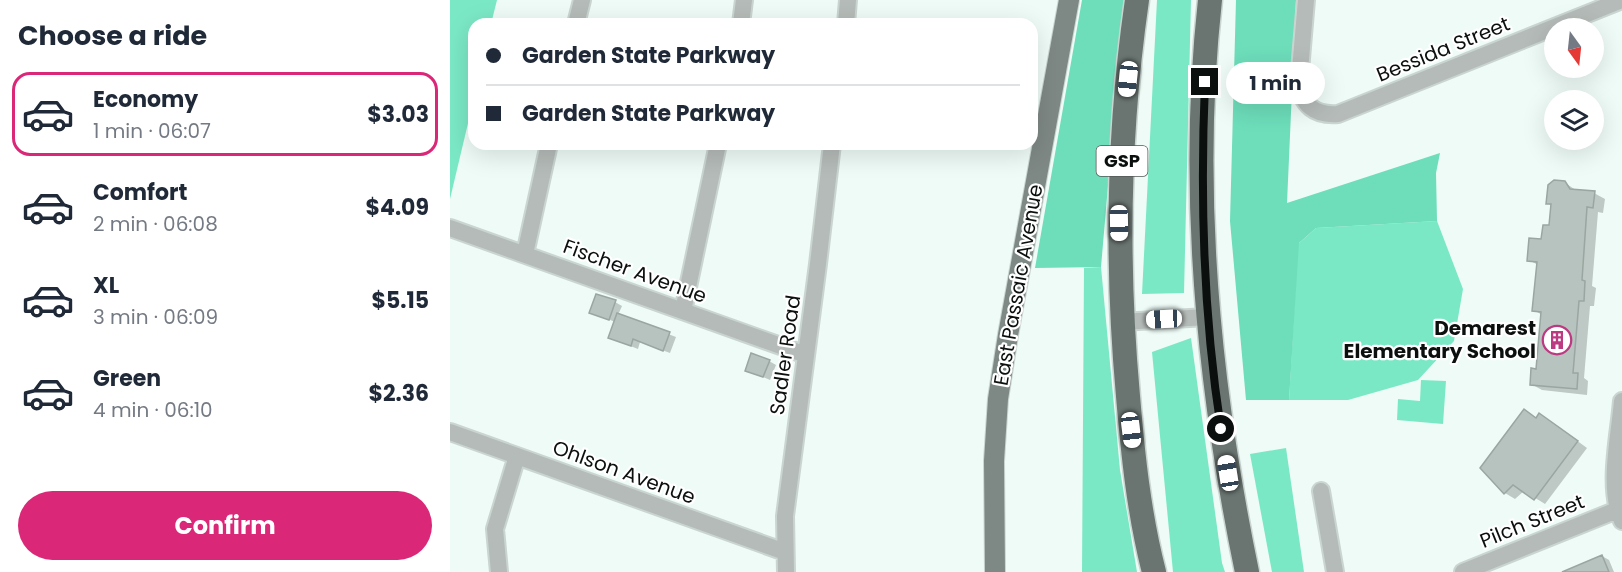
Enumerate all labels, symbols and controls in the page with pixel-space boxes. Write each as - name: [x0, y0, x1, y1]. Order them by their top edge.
- street label: Bessida Street: [1372, 10, 1514, 88]
- text: Choose a ride: [18, 17, 207, 54]
- north arrow: [1544, 18, 1604, 78]
- map controls: [1544, 18, 1604, 150]
- text: Garden State Parkway: [522, 40, 775, 71]
- car: [1117, 60, 1139, 98]
- callout: 1 min: [1226, 61, 1325, 103]
- route end: [1191, 68, 1218, 95]
- text: 1 min: [1249, 69, 1302, 97]
- text: Economy: [93, 84, 198, 115]
- icon: car: [21, 87, 75, 141]
- button: layers: [1544, 90, 1604, 150]
- text: Garden State Parkway: [522, 98, 775, 129]
- text: $3.03: [367, 99, 429, 130]
- text: 1 min · 06:07: [93, 117, 211, 145]
- road number: GSP: [1096, 146, 1148, 176]
- text: Comfort: [93, 177, 187, 208]
- icon: car: [21, 180, 75, 234]
- street label: East Passaic Avenue: [987, 182, 1049, 388]
- text: $4.09: [366, 192, 429, 223]
- car: [1110, 205, 1128, 241]
- text: 2 min · 06:08: [93, 210, 218, 238]
- street label: Fischer Avenue: [559, 232, 711, 310]
- text: XL: [93, 270, 119, 301]
- icon: car: [21, 273, 75, 327]
- text: $5.15: [371, 285, 429, 316]
- street label: Sadler Road: [763, 293, 807, 417]
- text: 3 min · 06:09: [93, 303, 218, 331]
- car: [1146, 309, 1182, 329]
- place label: Demarest Elementary School: [1344, 314, 1536, 365]
- building icon: Demarest Elementary School: [1541, 324, 1573, 356]
- text: Green: [93, 363, 161, 394]
- icon: car: [21, 366, 75, 420]
- text: $2.36: [368, 378, 429, 409]
- text: 4 min · 06:10: [93, 396, 213, 424]
- car: [1120, 411, 1142, 449]
- route start: [1207, 415, 1234, 442]
- street label: Ohlson Avenue: [549, 433, 699, 511]
- car: [1216, 454, 1240, 492]
- street label: Pilch Street: [1476, 487, 1588, 555]
- button: Confirm: [18, 491, 432, 560]

